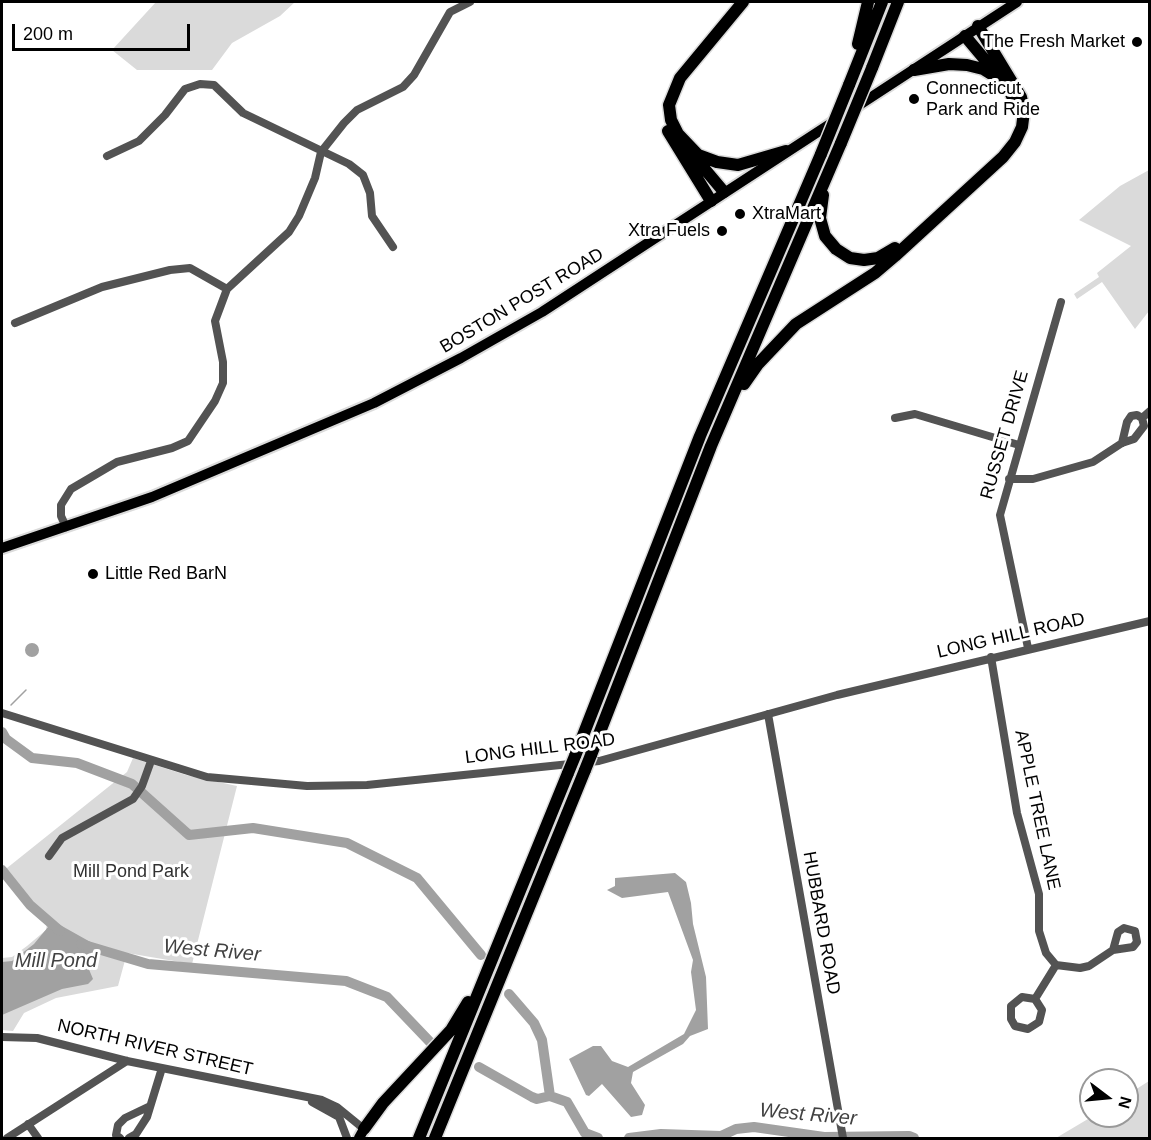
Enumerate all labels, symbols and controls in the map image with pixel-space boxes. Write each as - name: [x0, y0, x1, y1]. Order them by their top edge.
- scale bar: [15, 12, 194, 50]
- text: 200 m: [23, 24, 73, 44]
- place label: The Fresh Market: [983, 31, 1125, 53]
- marker: The Fresh Market: [1130, 35, 1144, 49]
- place label: Connecticut Park and Ride: [926, 78, 1040, 121]
- marker: Connecticut Park and Ride: [907, 92, 921, 106]
- place label: XtraMart: [752, 203, 821, 225]
- marker: XtraMart: [733, 207, 747, 221]
- place label: Xtra Fuels: [628, 220, 710, 242]
- marker: Xtra Fuels: [715, 224, 729, 238]
- street label: BOSTON POST ROAD: [436, 244, 608, 358]
- street label: RUSSET DRIVE: [976, 368, 1034, 502]
- place label: Little Red BarN: [105, 563, 227, 585]
- marker: Little Red BarN: [86, 567, 100, 581]
- street label: LONG HILL ROAD: [935, 608, 1087, 664]
- street label: APPLE TREE LANE: [1009, 728, 1065, 892]
- street label: LONG HILL ROAD: [464, 729, 616, 769]
- street label: HUBBARD ROAD: [798, 850, 844, 996]
- park label: Mill Pond Park: [73, 861, 189, 883]
- water label: West River: [162, 935, 262, 967]
- water label: Mill Pond: [15, 949, 97, 973]
- street label: NORTH RIVER STREET: [55, 1015, 255, 1081]
- north arrow: [1079, 1068, 1139, 1128]
- text: N: [1115, 1095, 1135, 1110]
- water label: West River: [758, 1099, 858, 1131]

